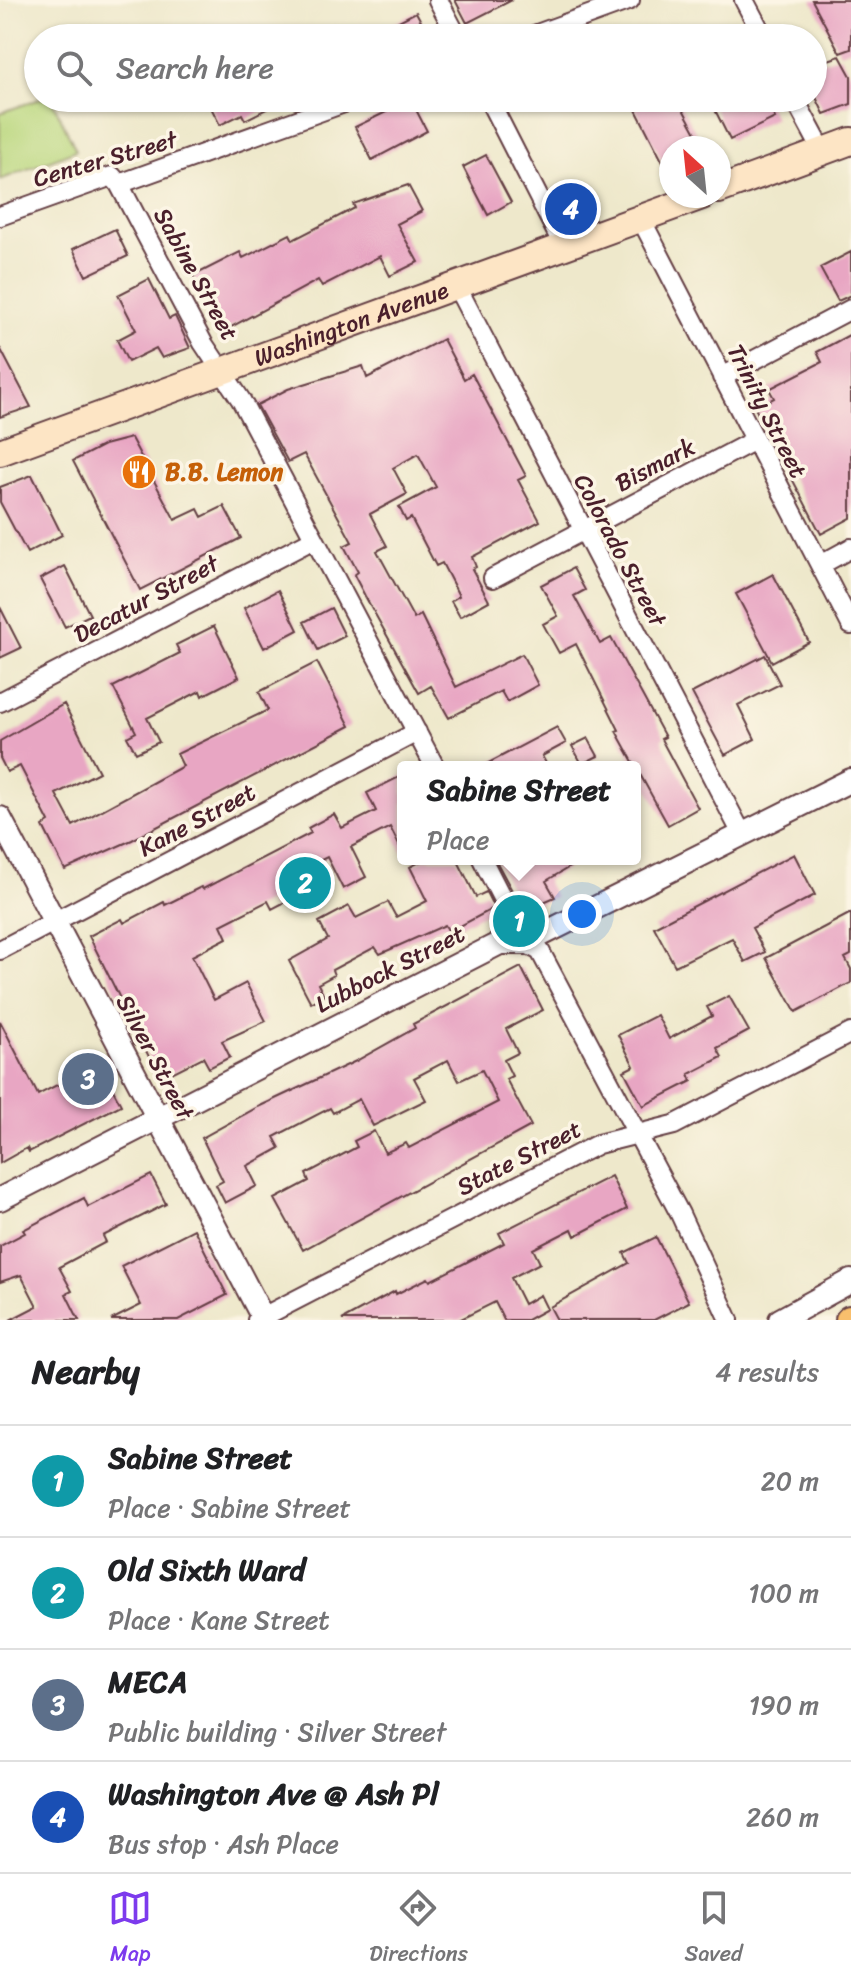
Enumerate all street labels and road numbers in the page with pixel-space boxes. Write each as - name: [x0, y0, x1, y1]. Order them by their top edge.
- street label: Center Street: [28, 118, 183, 200]
- street label: Sabine Street: [142, 199, 250, 349]
- street label: Washington Avenue: [248, 269, 455, 379]
- street label: Trinity Street: [715, 336, 819, 486]
- street label: Bismark: [607, 426, 703, 504]
- street label: Colorado Street: [562, 466, 679, 635]
- street label: Decatur Street: [66, 542, 228, 655]
- street label: Kane Street: [131, 771, 263, 869]
- street label: Lubbock Street: [308, 913, 472, 1025]
- street label: Silver Street: [104, 987, 206, 1129]
- street label: State Street: [449, 1108, 589, 1208]

